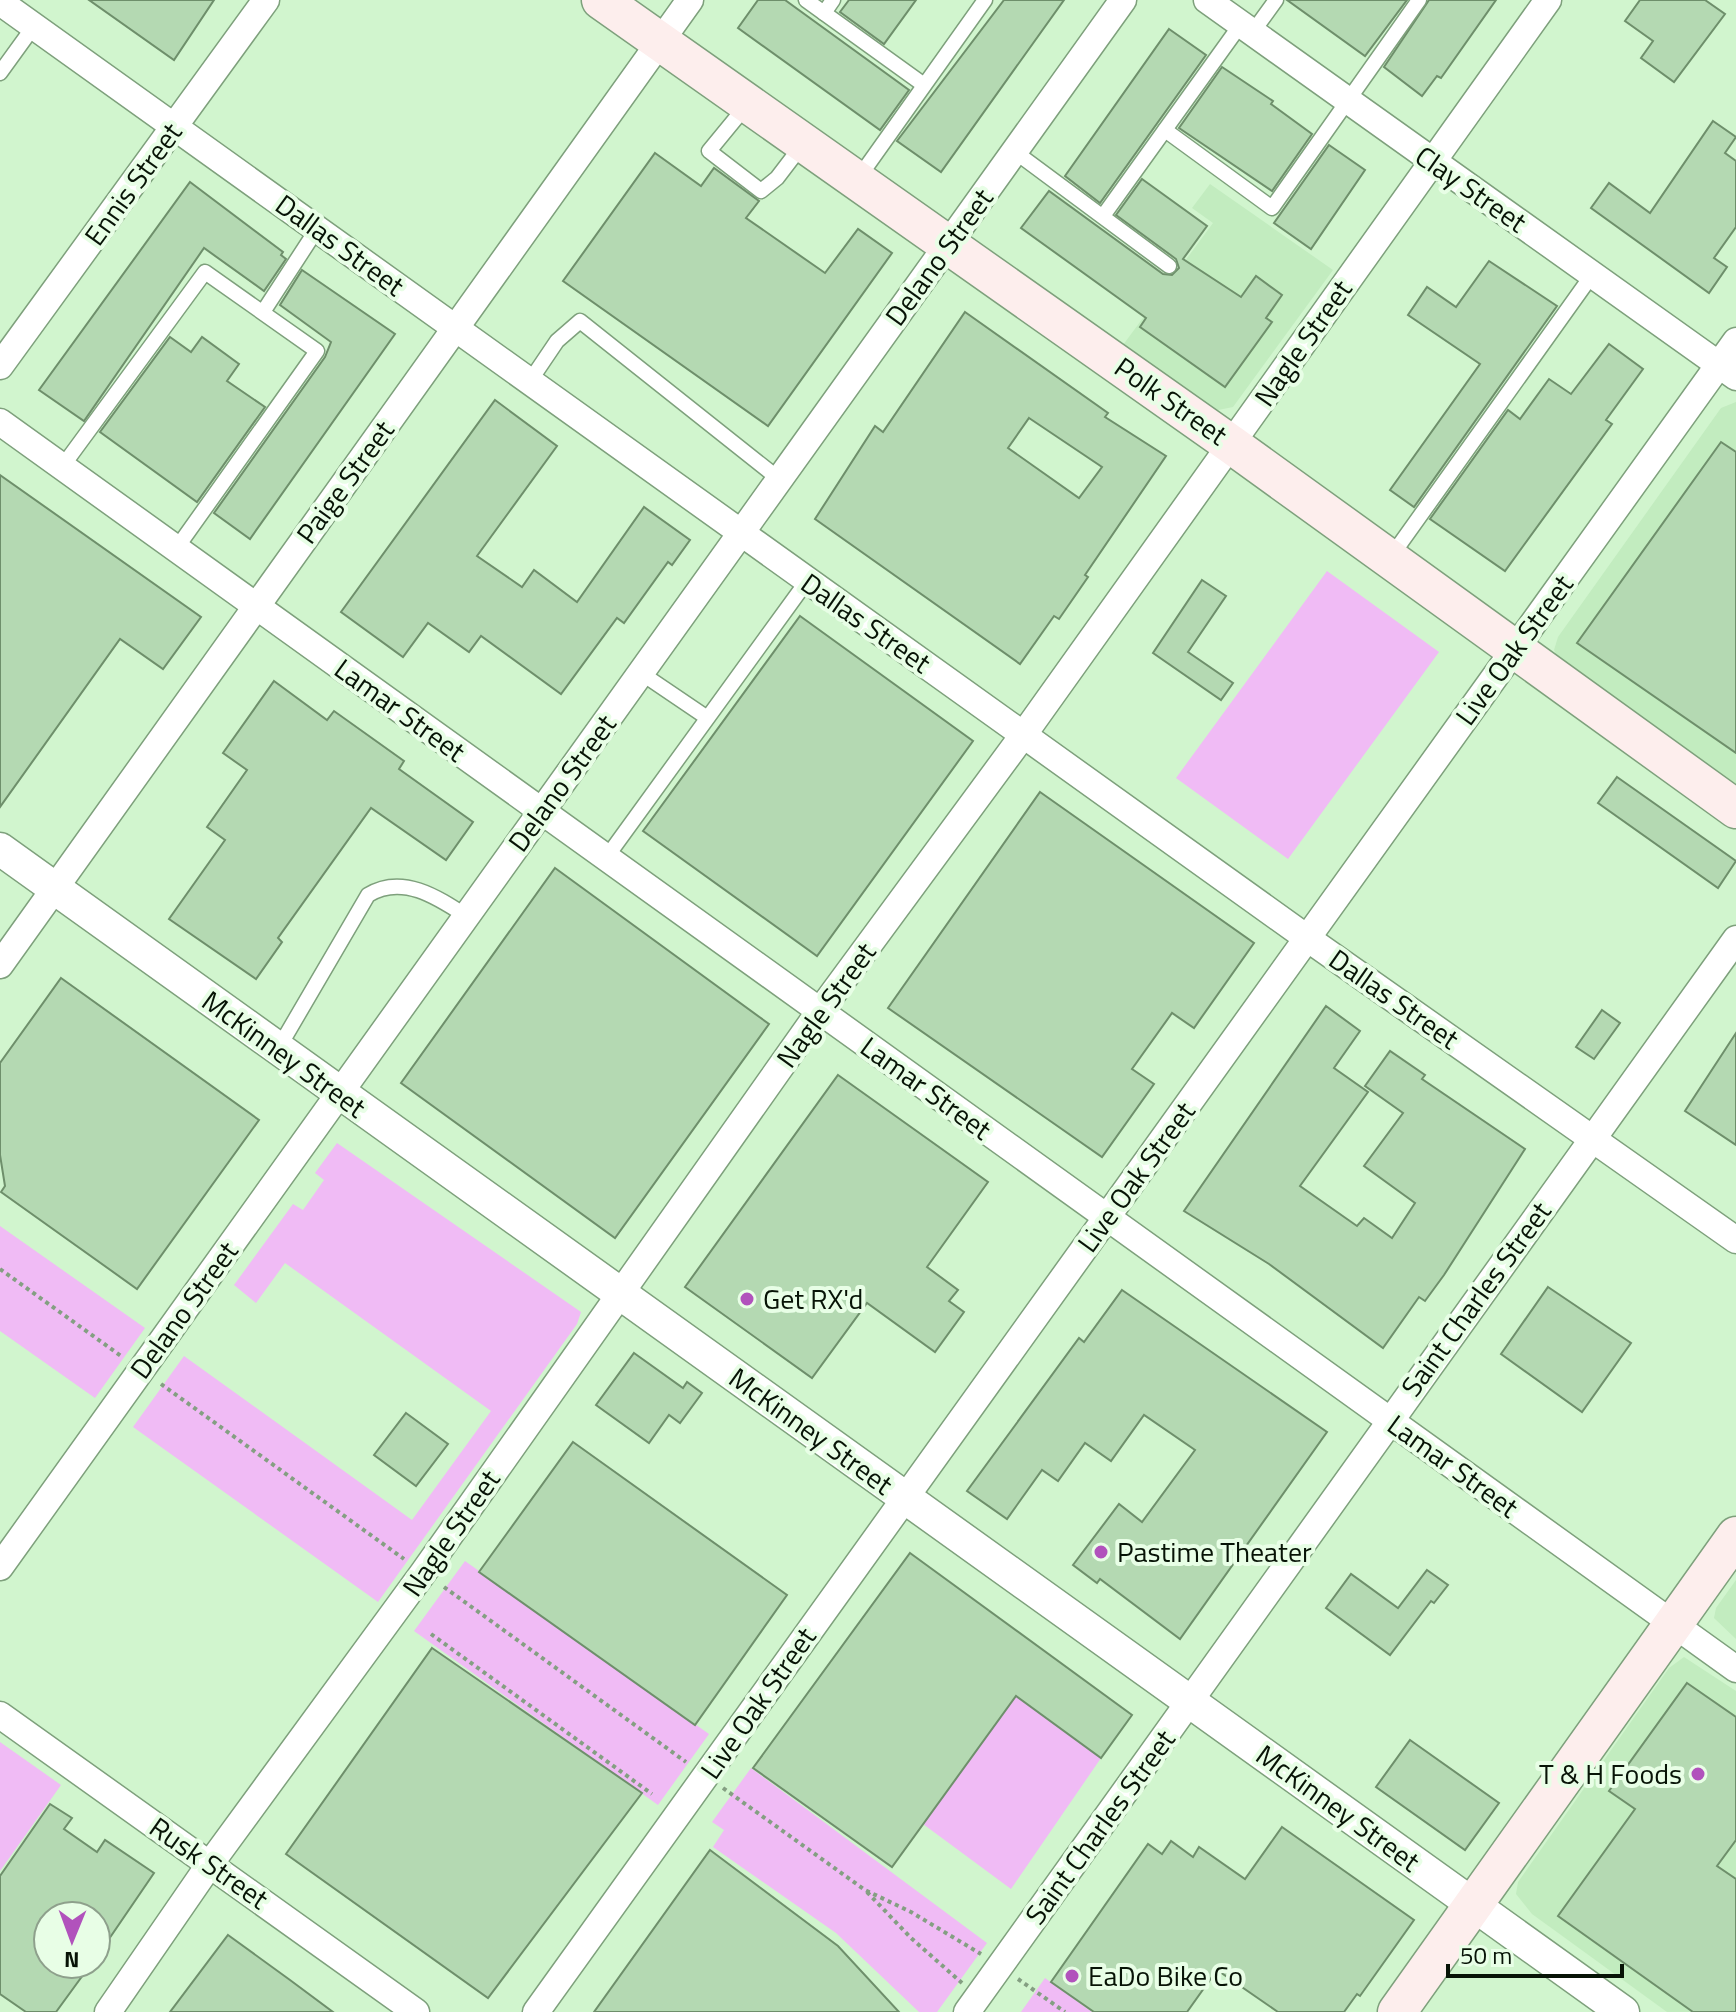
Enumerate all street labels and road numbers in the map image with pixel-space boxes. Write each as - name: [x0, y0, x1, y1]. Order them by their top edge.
- street label: Ennis Street: [73, 113, 192, 254]
- street label: Clay Street: [1407, 134, 1536, 243]
- street label: Delano Street: [874, 179, 1003, 334]
- street label: Dallas Street: [267, 183, 414, 306]
- street label: Nagle Street: [1243, 270, 1362, 415]
- street label: Polk Street: [1106, 346, 1237, 455]
- street label: Paige Street: [285, 411, 404, 552]
- street label: Dallas Street: [792, 562, 940, 683]
- street label: Live Oak Street: [1444, 565, 1583, 734]
- street label: Lamar Street: [326, 647, 475, 772]
- street label: Delano Street: [497, 705, 626, 860]
- street label: Nagle Street: [765, 933, 886, 1077]
- street label: Dallas Street: [1320, 938, 1468, 1059]
- street label: McKinney Street: [193, 979, 375, 1128]
- street label: Lamar Street: [852, 1025, 1001, 1150]
- street label: Live Oak Street: [1066, 1092, 1205, 1261]
- street label: Saint Charles Street: [1390, 1192, 1561, 1405]
- street label: Delano Street: [119, 1232, 248, 1387]
- street label: McKinney Street: [720, 1356, 902, 1505]
- street label: Lamar Street: [1379, 1403, 1528, 1528]
- street label: Nagle Street: [391, 1460, 510, 1605]
- street label: Live Oak Street: [689, 1618, 826, 1788]
- street label: Saint Charles Street: [1014, 1720, 1185, 1933]
- street label: McKinney Street: [1247, 1733, 1429, 1882]
- street label: Rusk Street: [141, 1806, 278, 1920]

